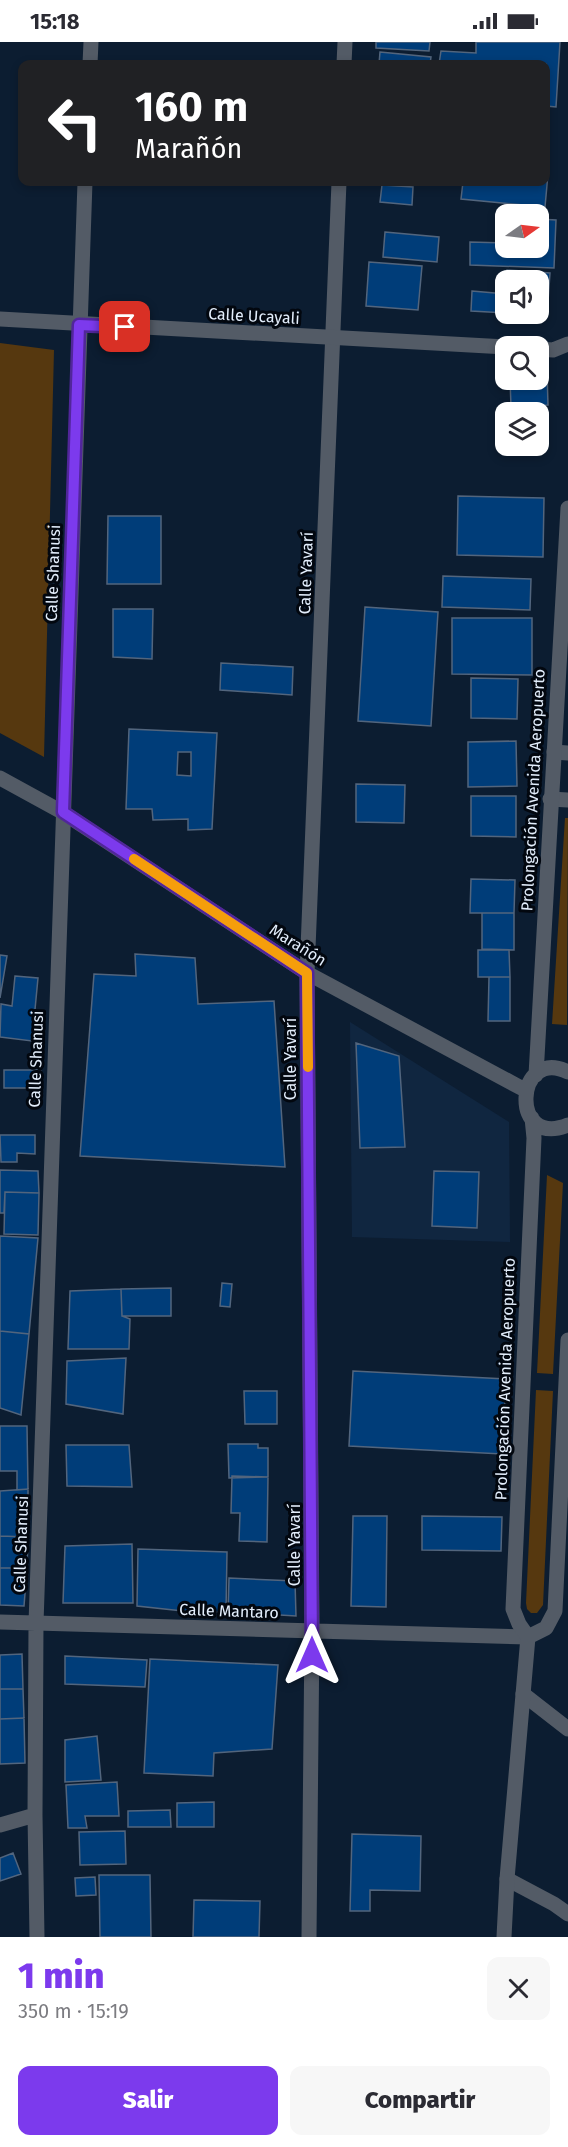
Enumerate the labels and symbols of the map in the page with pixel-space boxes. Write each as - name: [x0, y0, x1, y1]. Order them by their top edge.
- north arrow: [495, 204, 549, 258]
- pin: [99, 301, 150, 352]
- street label: Calle Ucayali: [208, 304, 300, 328]
- street label: Calle Shanusi: [42, 524, 64, 622]
- street label: Calle Yavarí: [295, 531, 317, 615]
- street label: Prolongación Avenida Aeropuerto: [517, 668, 549, 912]
- street label: Marañón: [266, 920, 330, 970]
- street label: Calle Shanusi: [25, 1010, 47, 1108]
- street label: Calle Yavarí: [281, 1017, 300, 1100]
- street label: Prolongación Avenida Aeropuerto: [491, 1257, 519, 1501]
- street label: Calle Shanusi: [10, 1495, 32, 1593]
- street label: Calle Yavarí: [285, 1503, 304, 1586]
- street label: Calle Mantaro: [179, 1600, 279, 1622]
- position arrow: [280, 1623, 344, 1687]

